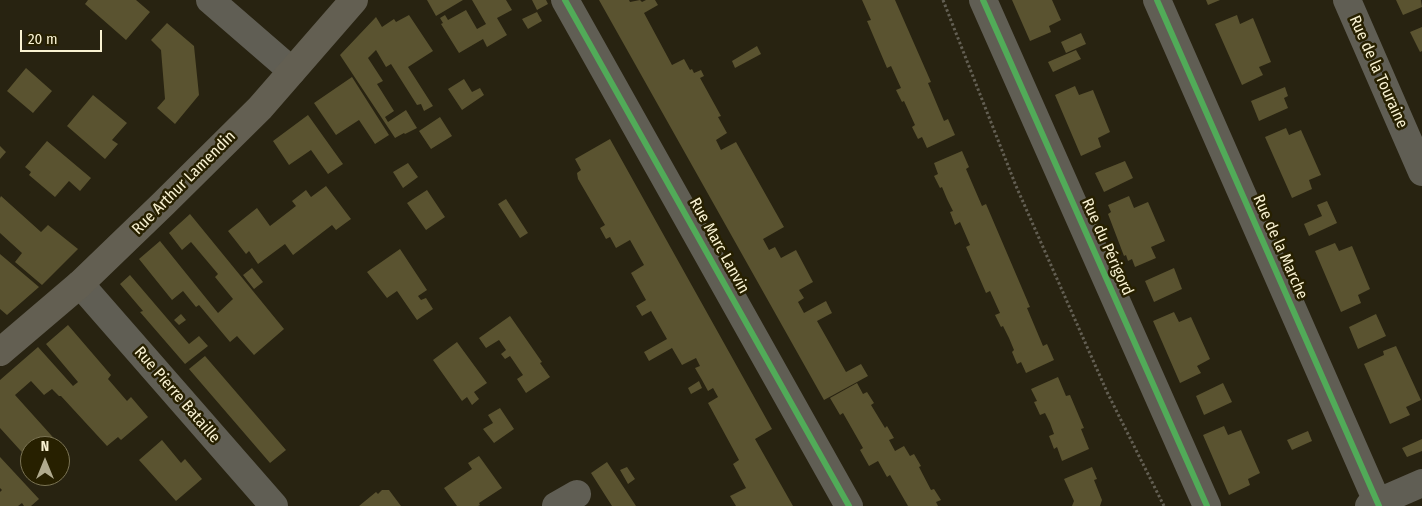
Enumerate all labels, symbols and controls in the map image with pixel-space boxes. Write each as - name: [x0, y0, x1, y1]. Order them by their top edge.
- street label: Rue de la Touraine: [1345, 13, 1411, 131]
- scale bar: [22, 20, 105, 52]
- text: 20 m: [28, 30, 58, 48]
- street label: Rue Arthur Lamendin: [128, 127, 240, 239]
- street label: Rue de la Marche: [1248, 192, 1312, 302]
- street label: Rue Marc Lanvin: [685, 195, 753, 297]
- street label: Rue du Périgord: [1077, 195, 1137, 299]
- street label: Rue Pierre Bataille: [130, 343, 224, 447]
- north arrow: [20, 436, 70, 486]
- text: N: [41, 438, 49, 455]

